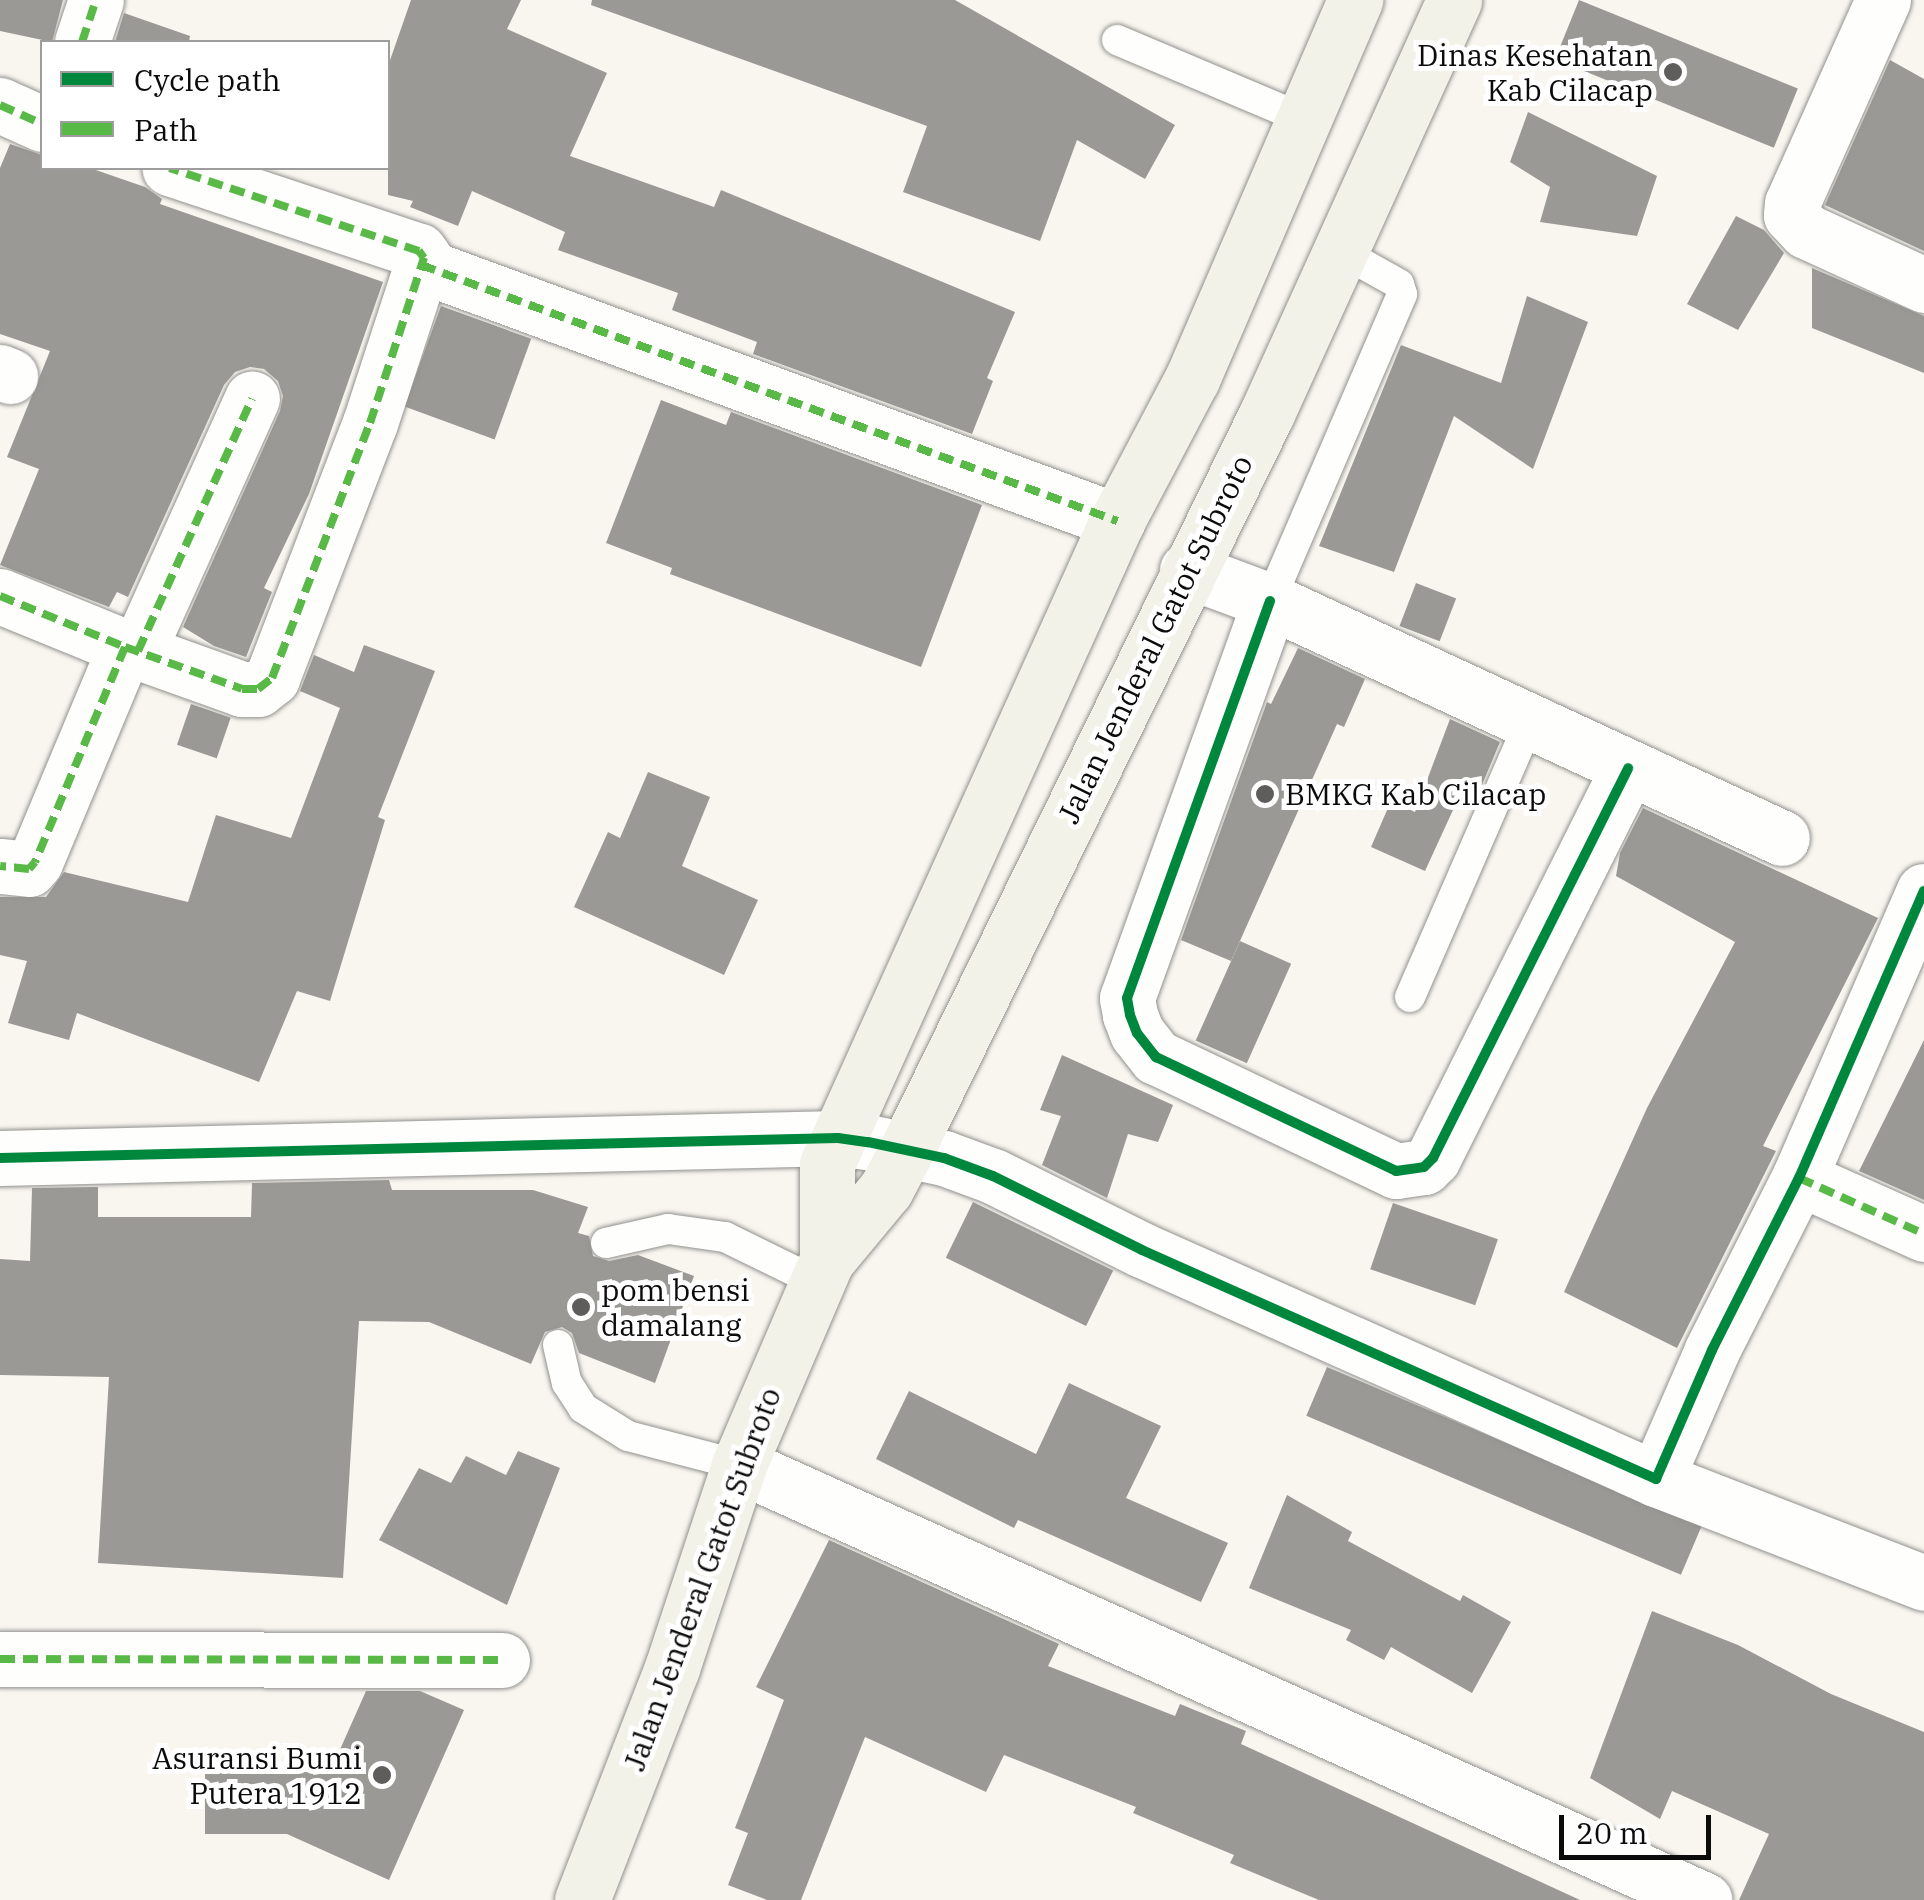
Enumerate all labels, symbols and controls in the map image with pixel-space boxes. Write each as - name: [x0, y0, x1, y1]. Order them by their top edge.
- place label: Dinas Kesehatan Kab Cilacap: [1417, 37, 1653, 108]
- legend: [40, 40, 390, 170]
- text: Cycle path: [134, 60, 281, 99]
- marker: Dinas Kesehatan Kab Cilacap: [1662, 61, 1684, 83]
- text: Path: [134, 110, 198, 149]
- street label: Jalan Jenderal Gatot Subroto: [1050, 449, 1260, 829]
- place label: BMKG Kab Cilacap: [1285, 776, 1547, 812]
- marker: BMKG Kab Cilacap: [1254, 783, 1276, 805]
- place label: pom bensi damalang: [601, 1272, 750, 1342]
- marker: pom bensi damalang: [570, 1296, 592, 1318]
- street label: Jalan Jenderal Gatot Subroto: [616, 1383, 788, 1775]
- place label: Asuransi Bumi Putera 1912: [152, 1740, 362, 1810]
- marker: Asuransi Bumi Putera 1912: [371, 1764, 393, 1786]
- scale bar: [1564, 1795, 1716, 1857]
- text: 20 m: [1576, 1813, 1648, 1852]

